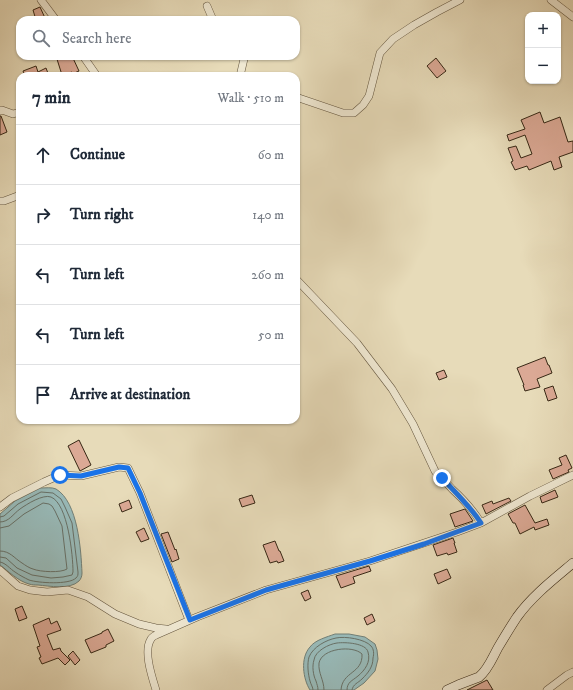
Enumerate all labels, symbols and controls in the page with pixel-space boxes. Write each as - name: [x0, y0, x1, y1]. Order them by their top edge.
- map controls: [525, 12, 561, 84]
- button: +: [525, 12, 561, 48]
- search box: [16, 16, 300, 60]
- icon: search: [30, 27, 52, 49]
- text: Search here: [62, 29, 131, 48]
- button: −: [525, 48, 561, 84]
- text: 7 min: [32, 87, 71, 109]
- text: Walk · 510 m: [218, 90, 284, 106]
- icon: ahead: [32, 144, 54, 166]
- text: Continue: [70, 145, 125, 164]
- text: 60 m: [258, 147, 284, 163]
- icon: right: [32, 204, 54, 226]
- text: Turn right: [70, 205, 133, 224]
- text: 140 m: [252, 207, 284, 223]
- icon: left: [32, 264, 54, 286]
- text: Turn left: [70, 265, 124, 284]
- text: 260 m: [251, 267, 284, 283]
- icon: left: [32, 324, 54, 346]
- text: Turn left: [70, 325, 124, 344]
- text: 50 m: [258, 327, 284, 343]
- icon: arrive: [32, 384, 54, 406]
- text: Arrive at destination: [70, 385, 190, 404]
- route start: [51, 466, 69, 484]
- route end: [433, 469, 451, 487]

